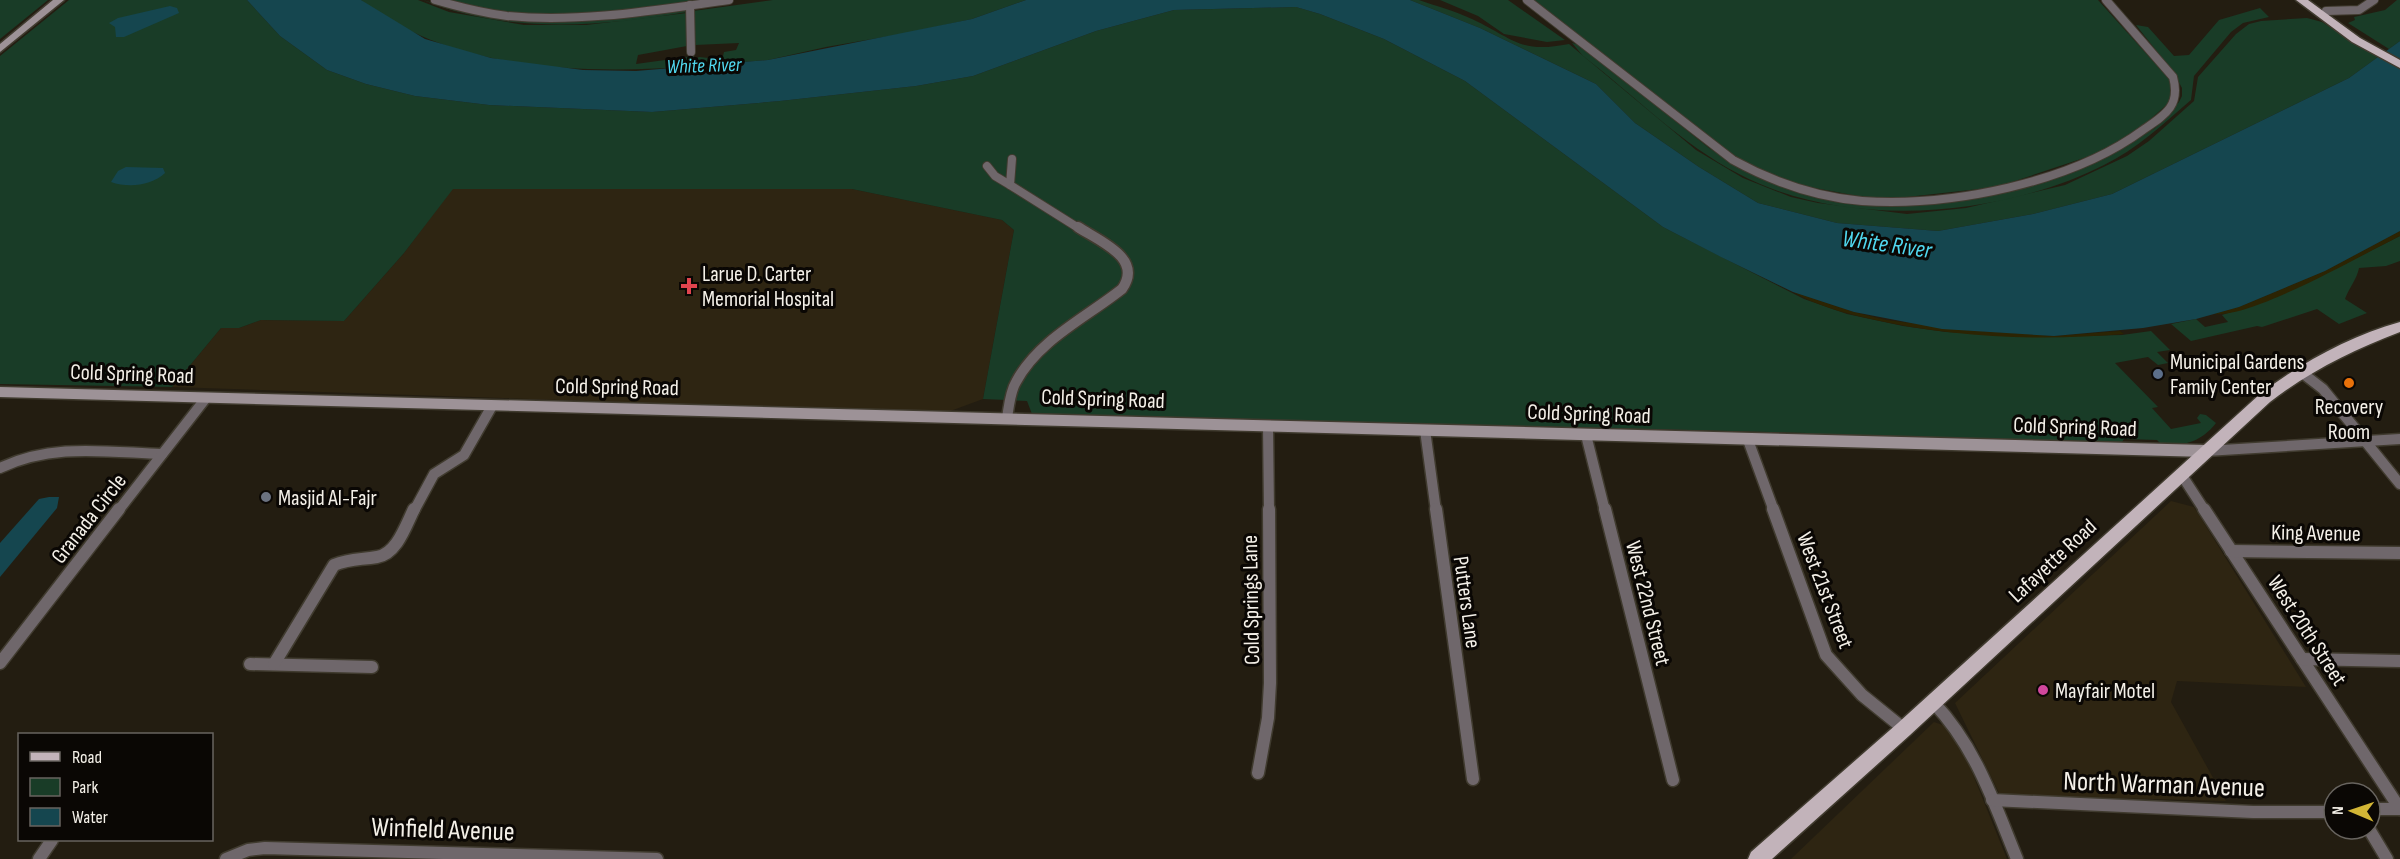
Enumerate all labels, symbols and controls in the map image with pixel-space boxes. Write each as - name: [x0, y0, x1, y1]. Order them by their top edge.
- water label: White River: [666, 53, 743, 79]
- water label: White River: [1840, 224, 1935, 265]
- place label: Larue D. Carter Memorial Hospital: [702, 261, 834, 313]
- marker: Larue D. Carter Memorial Hospital: [680, 277, 698, 295]
- place label: Municipal Gardens Family Center: [2170, 349, 2305, 401]
- street label: Cold Spring Road: [70, 359, 194, 390]
- marker: Municipal Gardens Family Center: [2151, 367, 2165, 381]
- street label: Cold Spring Road: [555, 373, 679, 402]
- marker: Recovery Room: [2342, 376, 2356, 390]
- street label: Cold Spring Road: [1041, 384, 1165, 415]
- place label: Recovery Room: [2315, 394, 2384, 446]
- street label: Cold Spring Road: [1527, 399, 1651, 430]
- street label: Cold Spring Road: [2013, 412, 2137, 443]
- street label: Granada Circle: [46, 468, 133, 569]
- place label: Masjid Al-Fajr: [278, 485, 377, 512]
- marker: Masjid Al-Fajr: [259, 490, 273, 504]
- street label: Lafayette Road: [2003, 514, 2103, 609]
- street label: King Avenue: [2271, 519, 2361, 548]
- street label: West 21st Street: [1790, 529, 1859, 653]
- street label: Cold Springs Lane: [1237, 535, 1266, 665]
- street label: West 22nd Street: [1619, 538, 1676, 669]
- street label: Putters Lane: [1447, 554, 1486, 650]
- street label: West 20th Street: [2261, 571, 2352, 691]
- place label: Mayfair Motel: [2055, 678, 2155, 705]
- marker: Mayfair Motel: [2036, 683, 2050, 697]
- legend: [18, 733, 213, 841]
- text: Road: [72, 747, 102, 768]
- street label: North Warman Avenue: [2063, 765, 2265, 805]
- text: Park: [72, 777, 98, 798]
- north arrow: [2322, 781, 2382, 841]
- text: N: [2329, 806, 2348, 815]
- text: Water: [72, 807, 108, 828]
- street label: Winfield Avenue: [371, 812, 515, 848]

